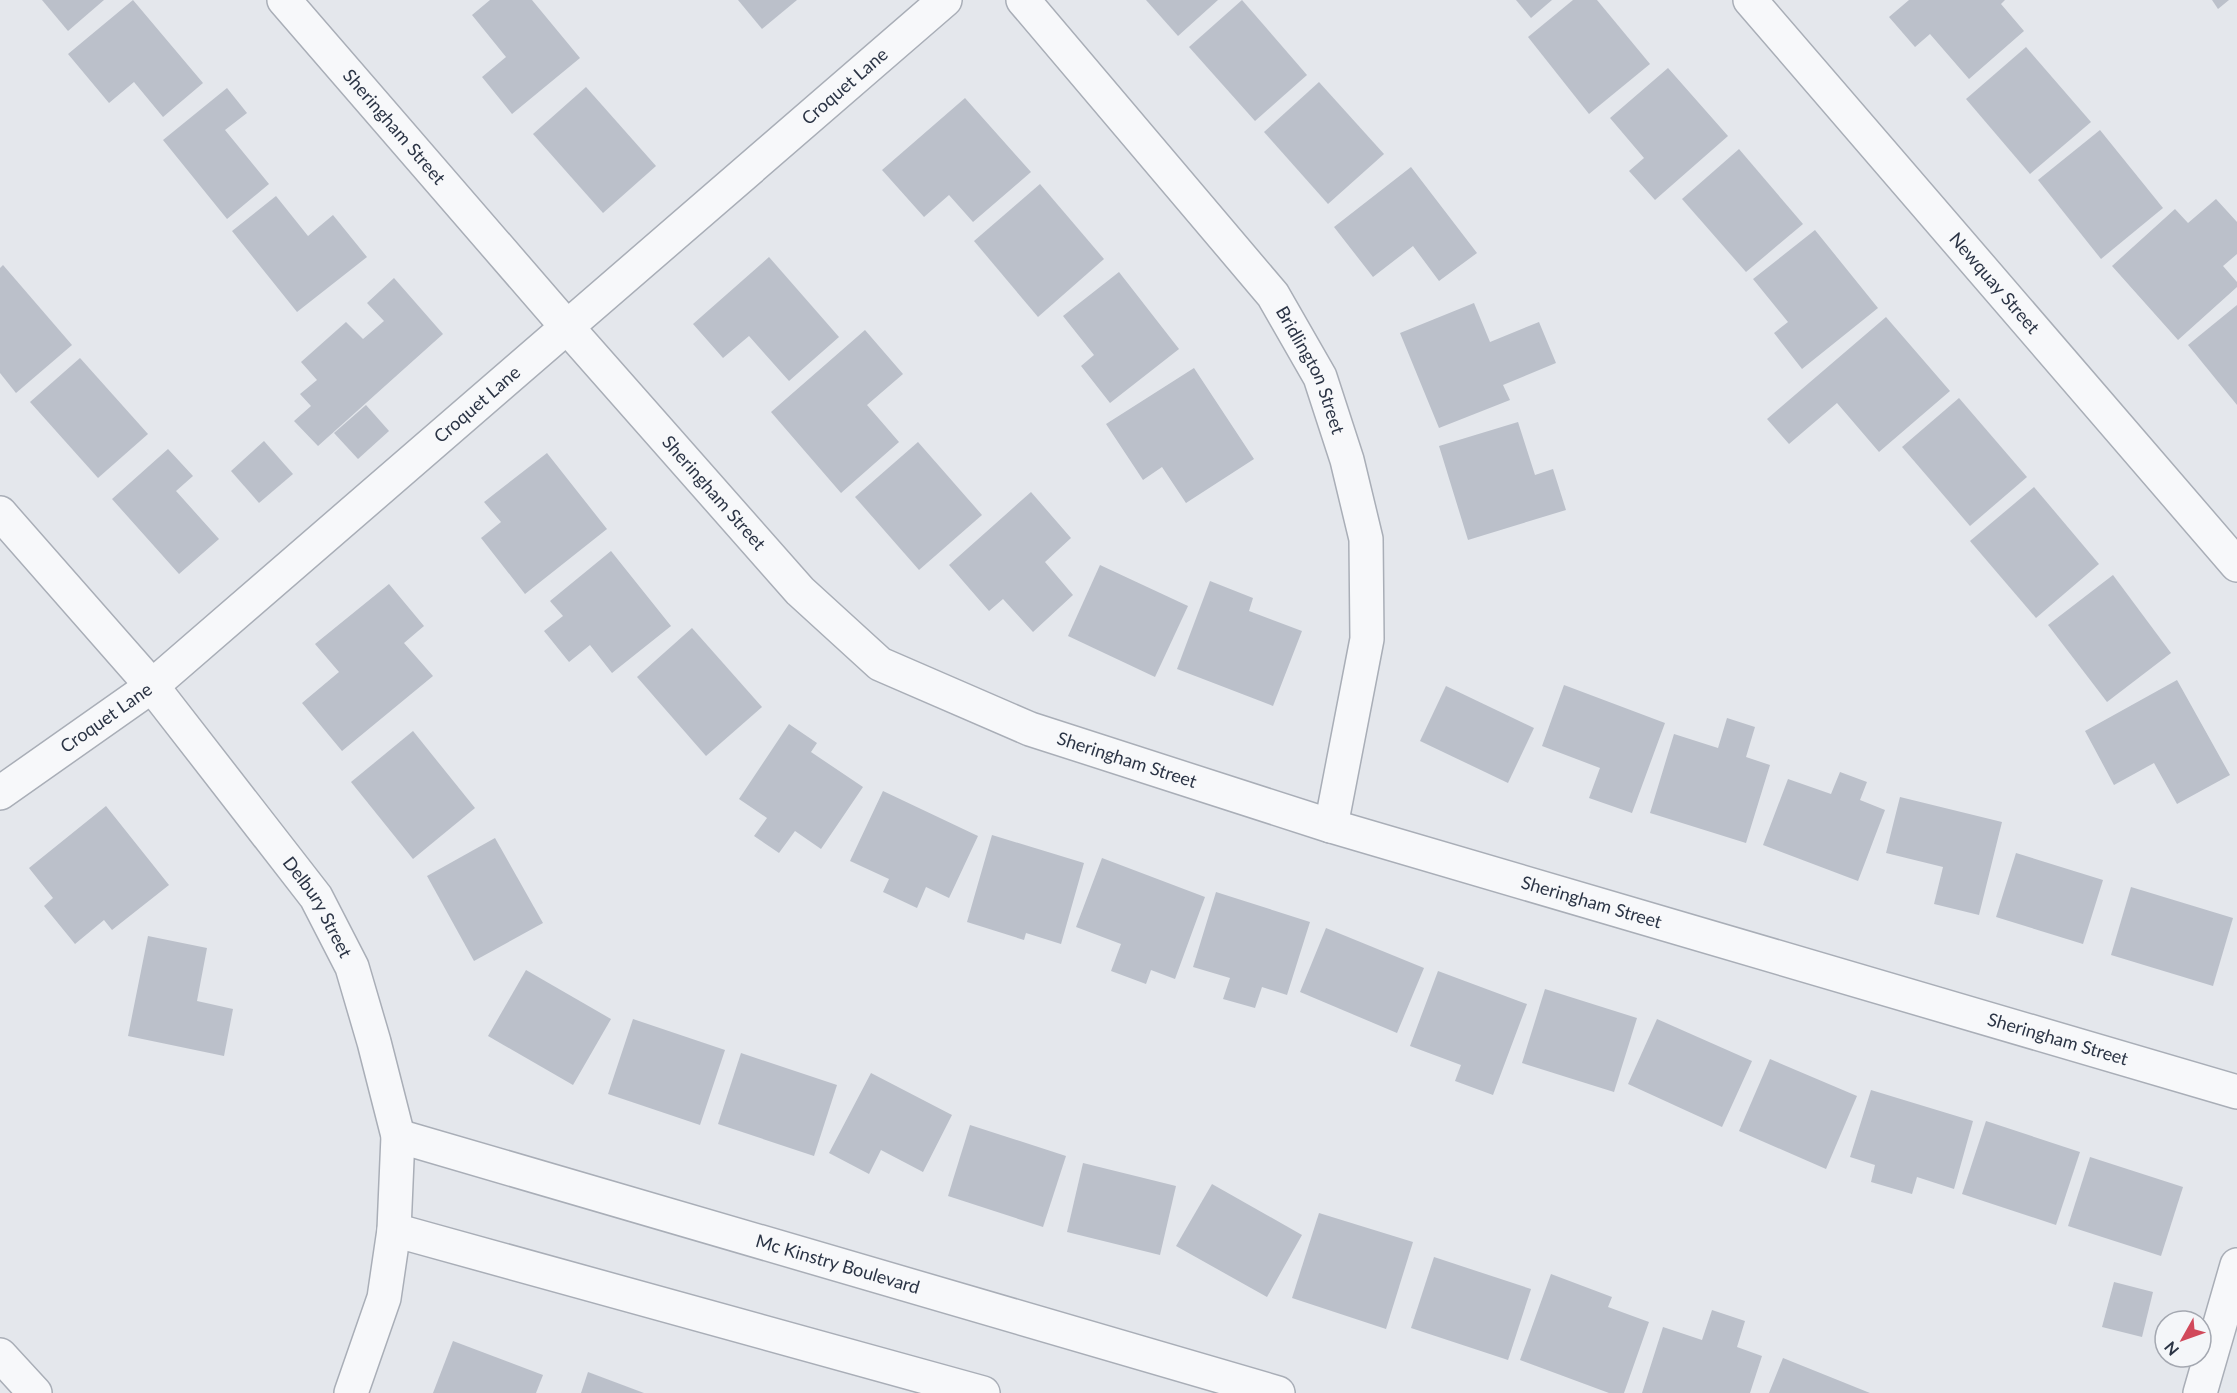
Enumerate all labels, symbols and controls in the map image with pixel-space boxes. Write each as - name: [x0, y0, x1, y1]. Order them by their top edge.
- street label: Croquet Lane: [797, 43, 892, 129]
- street label: Sheringham Street: [339, 64, 451, 189]
- street label: Newquay Street: [1945, 227, 2045, 338]
- street label: Bridlington Street: [1272, 302, 1350, 437]
- street label: Croquet Lane: [429, 361, 524, 447]
- street label: Sheringham Street: [658, 431, 771, 555]
- street label: Croquet Lane: [56, 678, 156, 757]
- street label: Sheringham Street: [1055, 726, 1200, 792]
- street label: Delbury Street: [279, 852, 358, 962]
- street label: Sheringham Street: [1519, 870, 1665, 933]
- street label: Sheringham Street: [1985, 1007, 2131, 1070]
- street label: Mc Kinstry Boulevard: [753, 1229, 923, 1298]
- north arrow: [2153, 1309, 2213, 1369]
- text: N: [2160, 1338, 2182, 1360]

